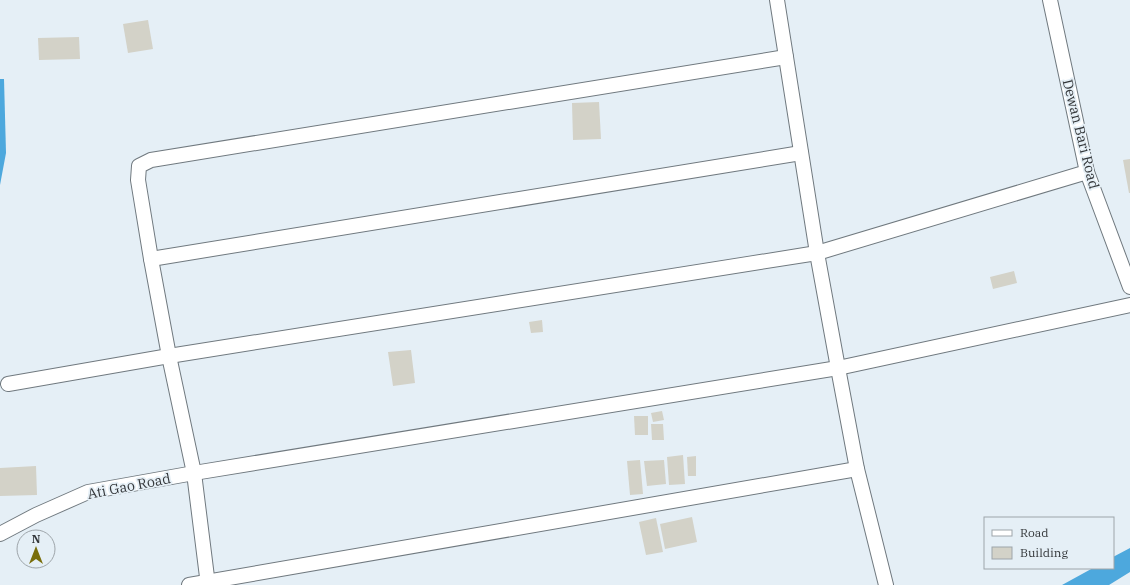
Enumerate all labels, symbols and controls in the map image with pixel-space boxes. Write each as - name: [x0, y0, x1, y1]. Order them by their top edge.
- street label: Dewan Bari Road: [1059, 77, 1103, 191]
- street label: Ati Gao Road: [86, 469, 173, 503]
- legend: [984, 517, 1114, 569]
- text: Road: [1020, 525, 1049, 540]
- north arrow: [16, 529, 56, 569]
- text: N: [32, 532, 41, 546]
- text: Building: [1020, 545, 1068, 560]

